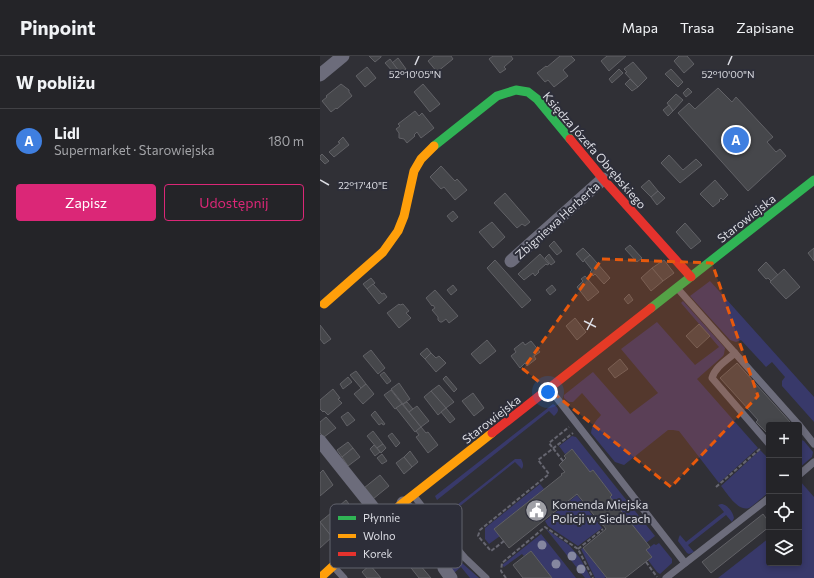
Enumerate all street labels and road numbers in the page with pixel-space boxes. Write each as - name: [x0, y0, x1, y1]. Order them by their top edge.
- street label: Księdza Józefa Obrębskiego: [540, 89, 650, 212]
- street label: Zbigniewa Herberta: [512, 179, 602, 261]
- street label: Starowiejska: [714, 191, 778, 245]
- street label: Starowiejska: [459, 392, 523, 446]

